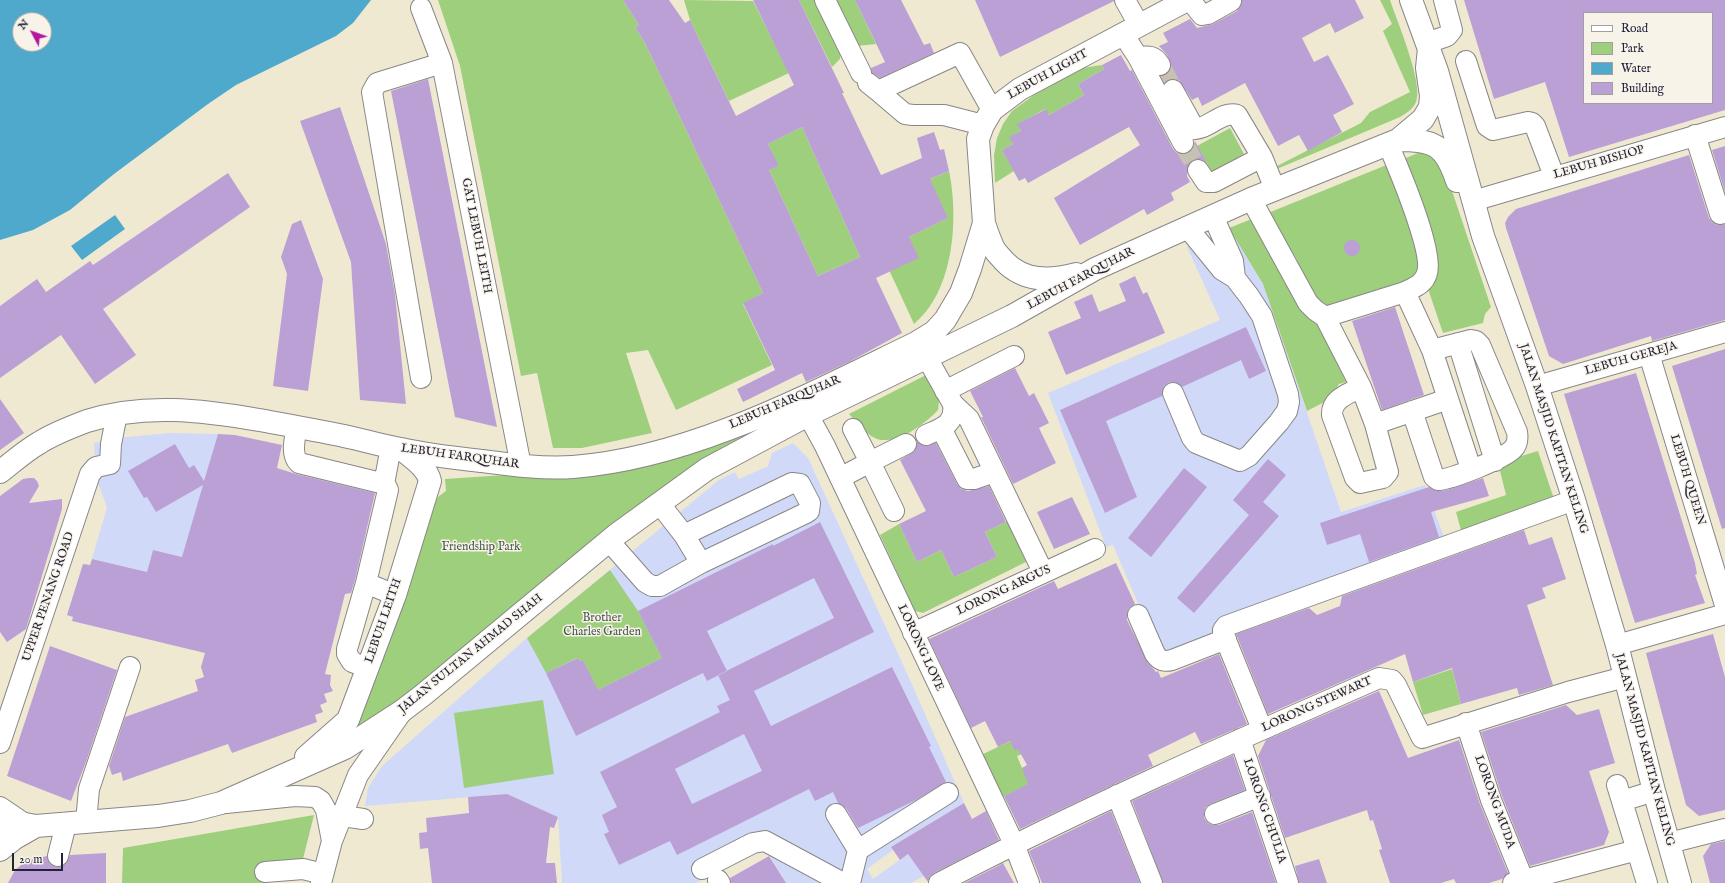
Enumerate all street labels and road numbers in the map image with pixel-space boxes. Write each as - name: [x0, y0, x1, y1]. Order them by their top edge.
- street label: LEBUH LIGHT: [1005, 47, 1091, 103]
- street label: LEBUH BISHOP: [1552, 143, 1646, 183]
- street label: GAT LEBUH LEITH: [458, 177, 494, 295]
- street label: LEBUH FARQUHAR: [1025, 245, 1137, 313]
- street label: LEBUH GEREJA: [1583, 339, 1679, 379]
- street label: JALAN MASJID KAPITAN KELING: [1515, 342, 1591, 536]
- street label: LEBUH FARQUHAR: [727, 373, 843, 433]
- street label: LEBUH QUEEN: [1666, 433, 1708, 527]
- street label: LEBUH FARQUHAR: [400, 442, 520, 472]
- street label: UPPER PENANG ROAD: [20, 530, 78, 664]
- street label: LORONG ARGUS: [955, 563, 1053, 619]
- street label: LEBUH LEITH: [363, 577, 405, 665]
- street label: JALAN SULTAN AHMAD SHAH: [396, 591, 546, 717]
- street label: LORONG LOVE: [894, 602, 946, 694]
- street label: JALAN MASJID KAPITAN KELING: [1611, 652, 1677, 848]
- street label: LORONG STEWART: [1260, 674, 1374, 736]
- street label: LORONG MUDA: [1470, 753, 1518, 851]
- street label: LORONG CHULIA: [1239, 757, 1289, 865]

